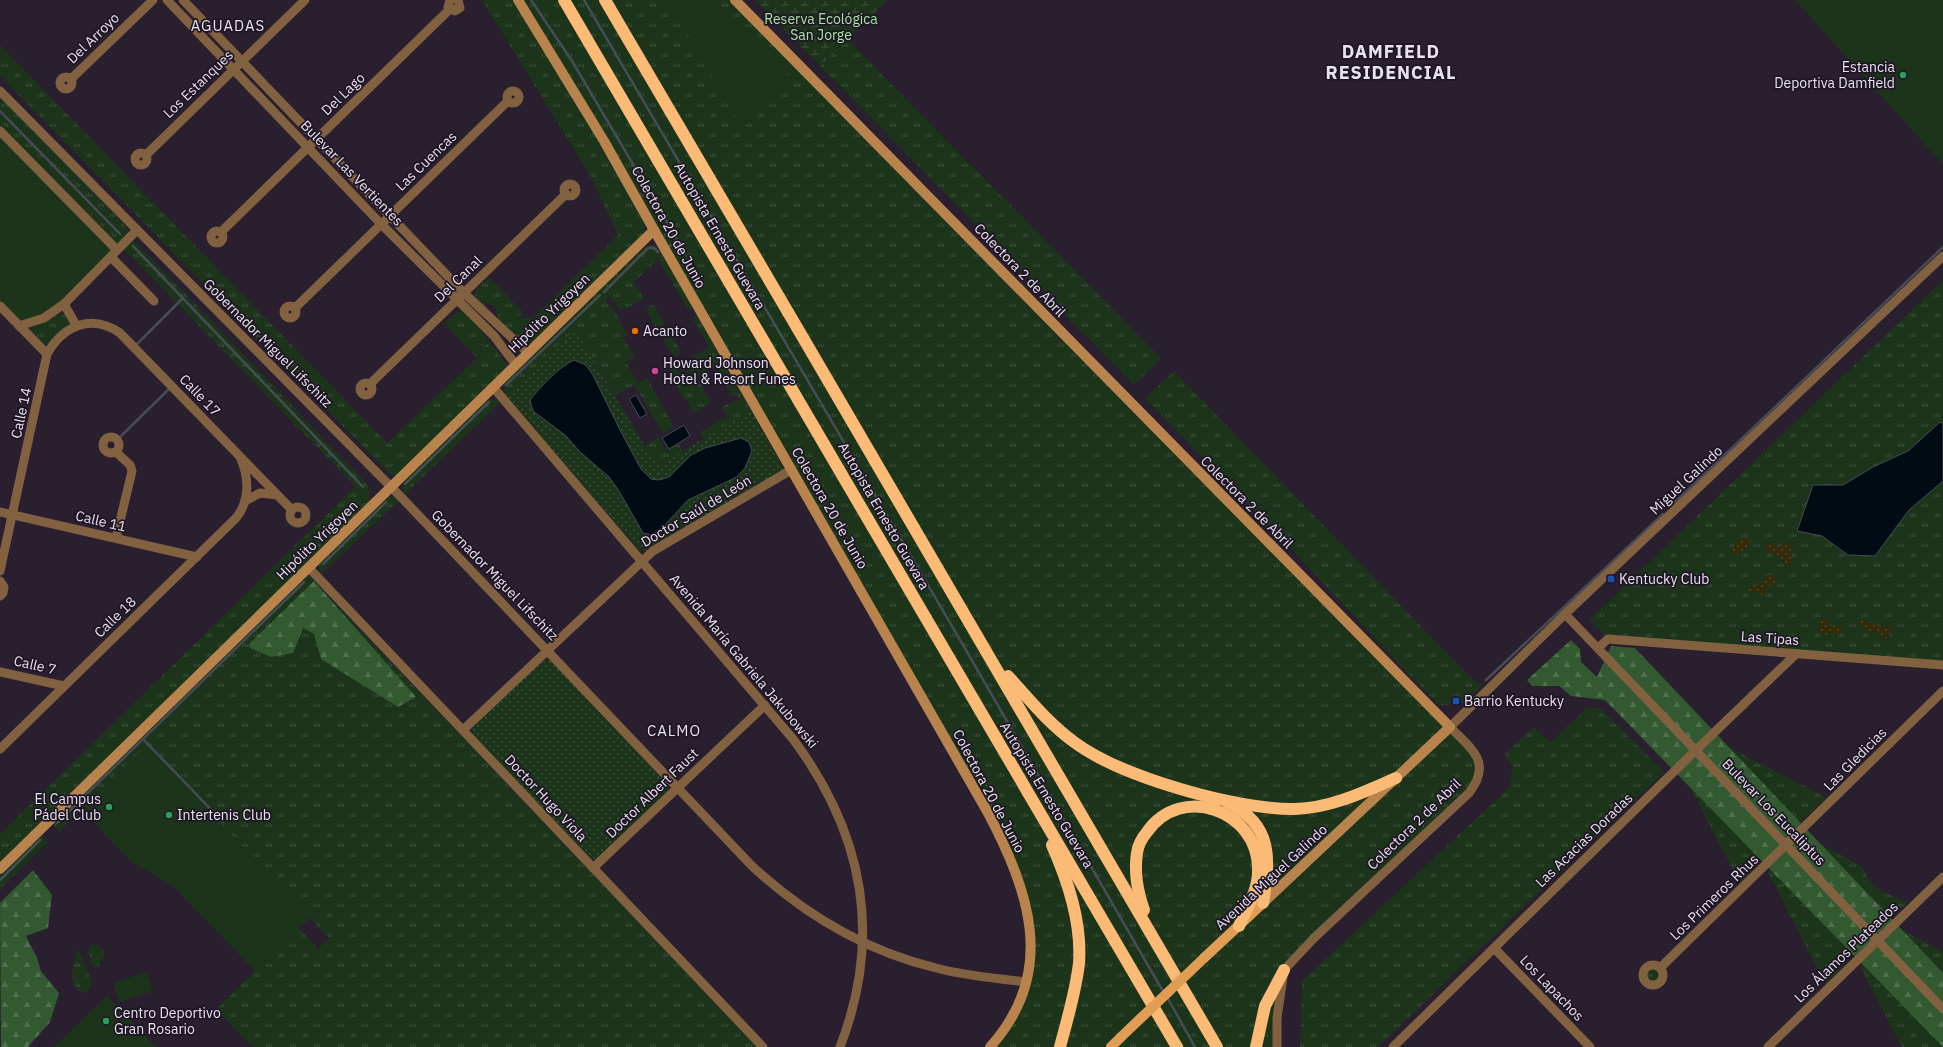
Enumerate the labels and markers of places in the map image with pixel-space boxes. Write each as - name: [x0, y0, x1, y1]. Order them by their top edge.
- place label: Estancia Deportiva Damfield: [1774, 58, 1896, 92]
- marker: Estancia Deportiva Damfield: [1898, 70, 1908, 80]
- place label: Acanto: [643, 322, 687, 340]
- marker: Acanto: [630, 326, 640, 336]
- place label: Howard Johnson Hotel & Resort Funes: [663, 354, 796, 388]
- marker: Howard Johnson Hotel & Resort Funes: [650, 366, 660, 376]
- place label: Kentucky Club: [1619, 570, 1709, 588]
- marker: Kentucky Club: [1606, 574, 1616, 584]
- place label: Barrio Kentucky: [1464, 692, 1564, 710]
- marker: Barrio Kentucky: [1451, 696, 1461, 706]
- place label: El Campus Pádel Club: [34, 790, 101, 824]
- marker: El Campus Pádel Club: [104, 802, 114, 812]
- place label: Intertenis Club: [177, 806, 271, 824]
- marker: Intertenis Club: [164, 810, 174, 820]
- place label: Centro Deportivo Gran Rosario: [114, 1004, 221, 1038]
- marker: Centro Deportivo Gran Rosario: [101, 1016, 111, 1026]

